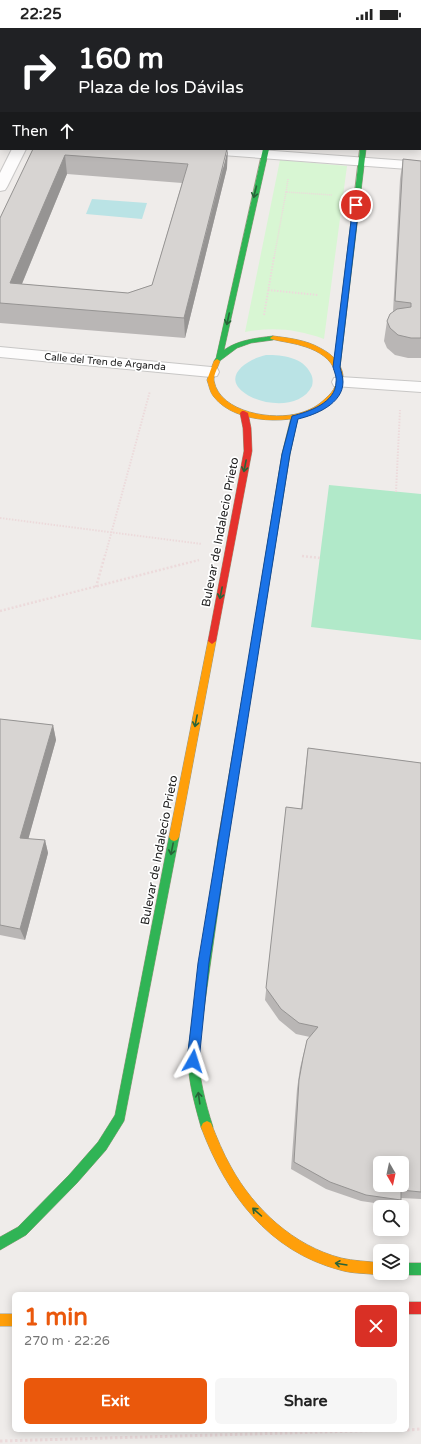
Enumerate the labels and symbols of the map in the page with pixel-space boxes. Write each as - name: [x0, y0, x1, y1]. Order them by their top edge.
- one-way arrow: [251, 185, 259, 198]
- pin: [339, 188, 373, 222]
- one-way arrow: [223, 312, 231, 325]
- street label: Calle del Tren de Arganda: [44, 351, 166, 373]
- street label: Bulevar de Indalecio Prieto: [199, 456, 241, 608]
- one-way arrow: [241, 459, 249, 472]
- one-way arrow: [216, 586, 224, 599]
- one-way arrow: [192, 714, 200, 727]
- street label: Bulevar de Indalecio Prieto: [138, 774, 180, 926]
- one-way arrow: [167, 842, 175, 855]
- position arrow: [172, 1040, 214, 1082]
- one-way arrow: [195, 1092, 203, 1105]
- north arrow: [373, 1156, 409, 1192]
- one-way arrow: [252, 1208, 262, 1217]
- one-way arrow: [335, 1260, 348, 1268]

